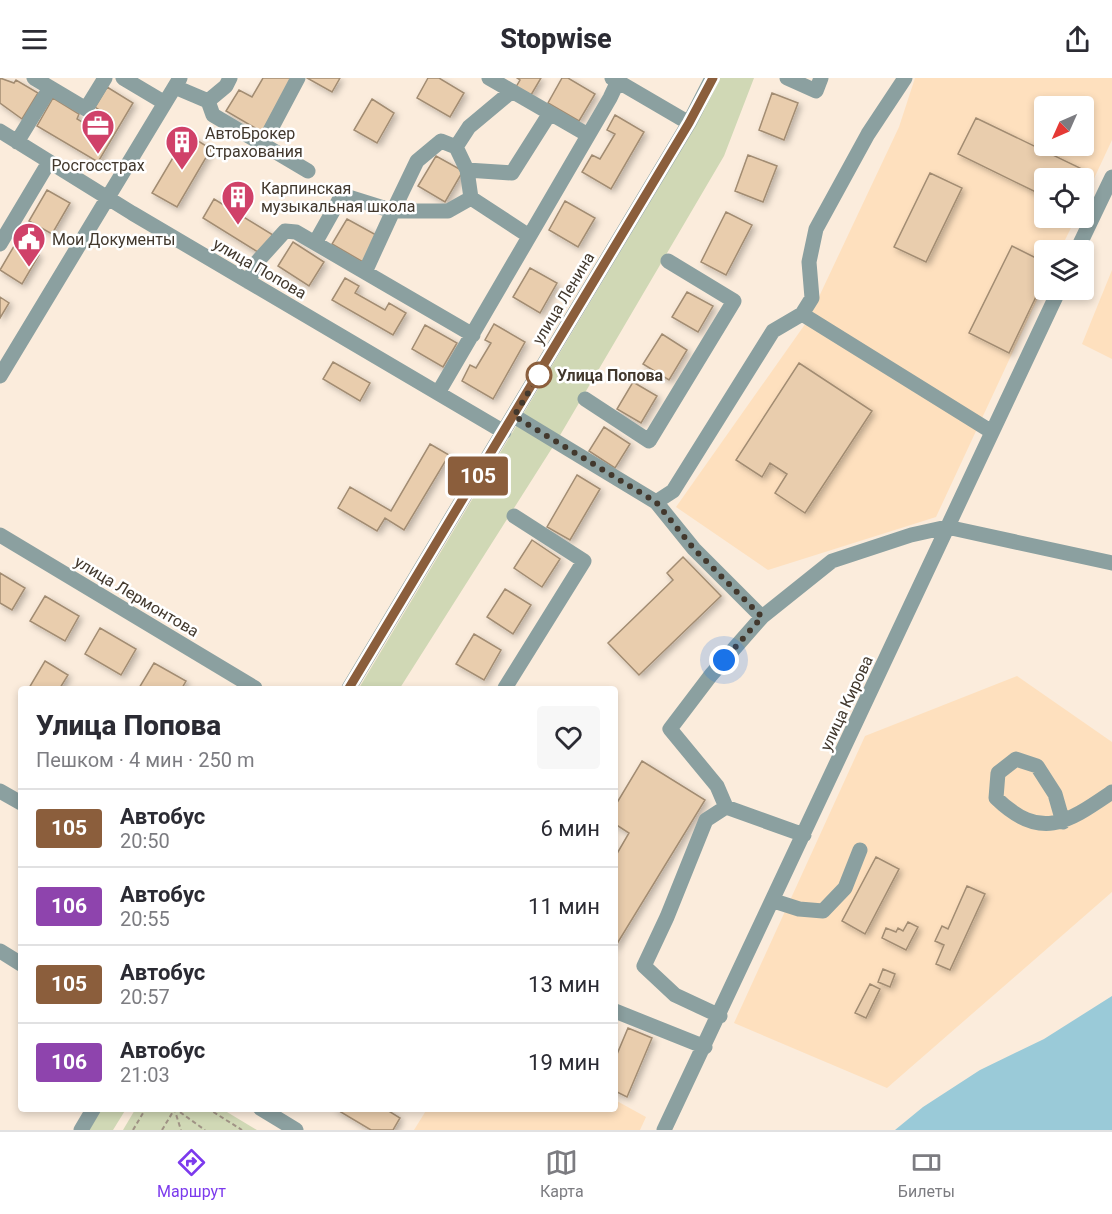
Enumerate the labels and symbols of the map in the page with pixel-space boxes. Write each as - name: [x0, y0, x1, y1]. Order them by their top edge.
- north arrow: [1034, 96, 1094, 156]
- office icon: Росгосстрах: [80, 108, 116, 155]
- building icon: АвтоБрокер Страхования: [164, 124, 200, 171]
- place label: АвтоБрокер Страхования: [205, 124, 303, 161]
- place label: Росгосстрах: [51, 156, 145, 175]
- building icon: Карпинская музыкальная школа: [220, 179, 256, 226]
- place label: Карпинская музыкальная школа: [261, 179, 415, 216]
- public building icon: Мои Документы: [11, 221, 47, 268]
- place label: Мои Документы: [52, 230, 175, 249]
- street label: улица Попова: [210, 234, 310, 303]
- street label: улица Ленина: [528, 249, 598, 348]
- marker: Улица Попова: [526, 362, 552, 388]
- place label: Улица Попова: [557, 366, 663, 385]
- line badge: 105: [444, 456, 512, 496]
- street label: улица Лермонтова: [71, 552, 202, 641]
- your location: [709, 645, 739, 675]
- street label: улица Кирова: [816, 652, 877, 754]

